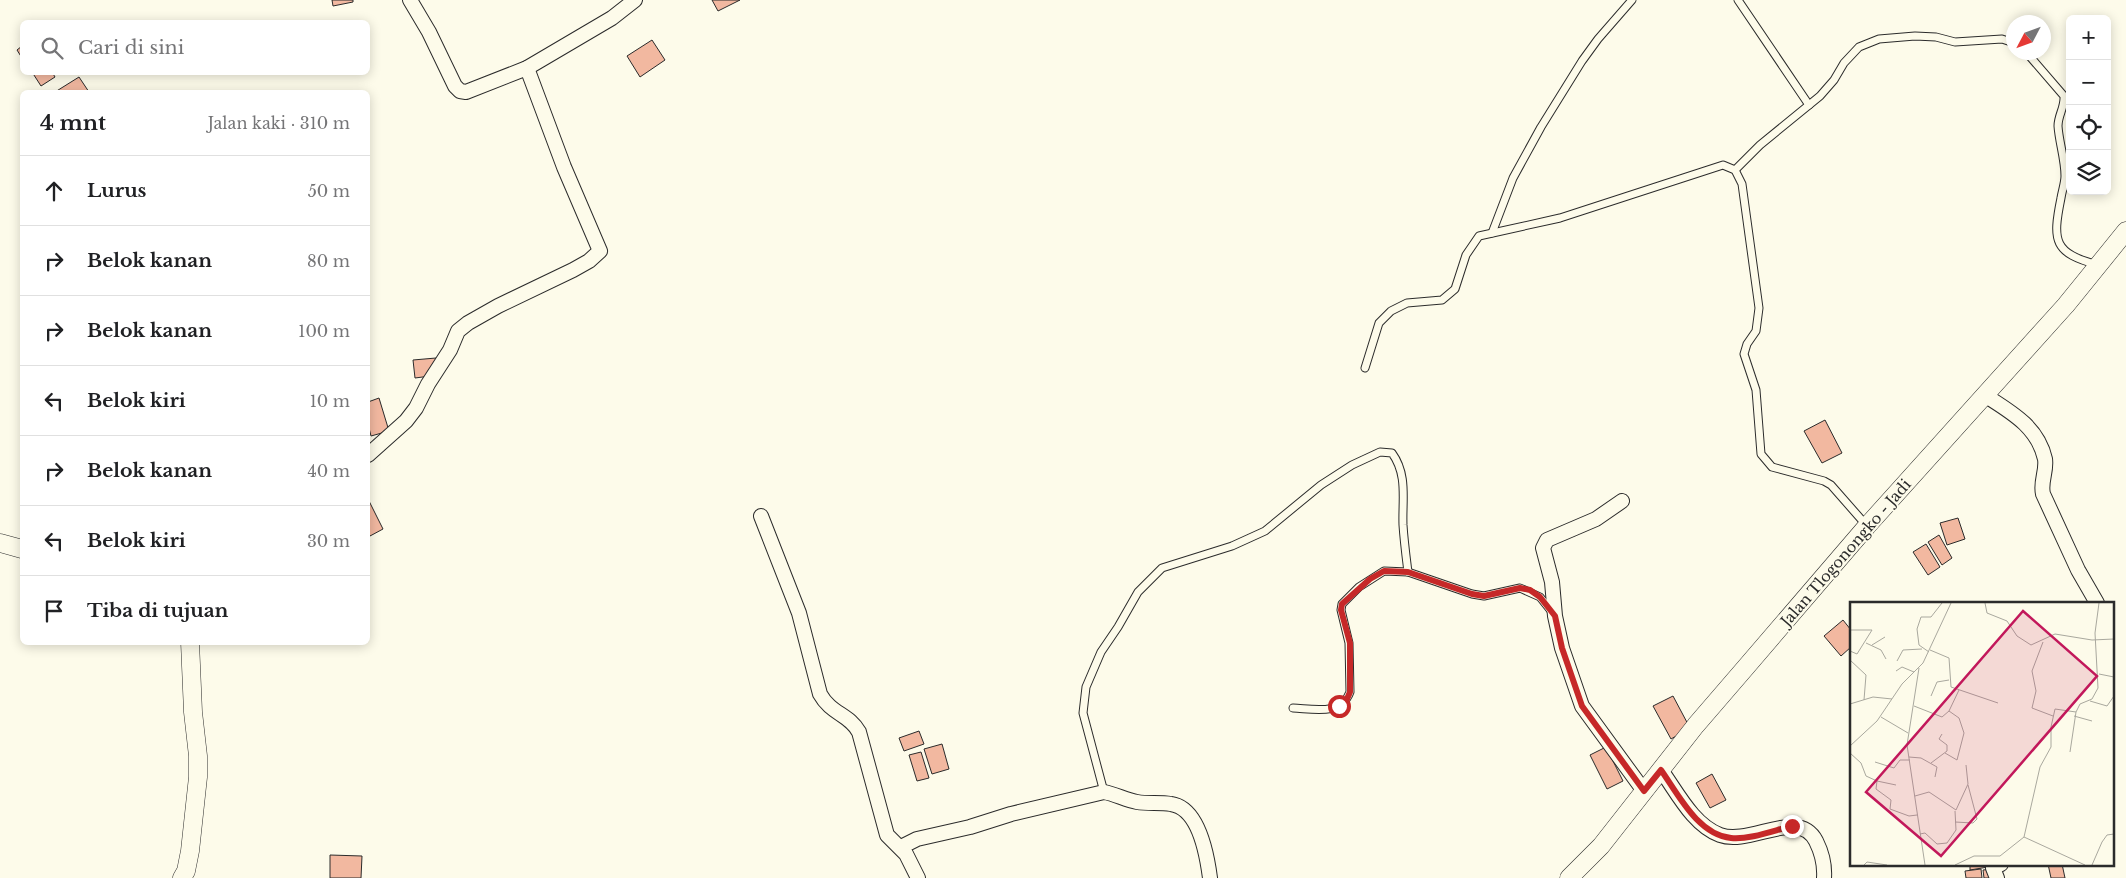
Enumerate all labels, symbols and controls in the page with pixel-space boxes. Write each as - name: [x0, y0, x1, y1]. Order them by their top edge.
- north arrow: [2006, 15, 2051, 60]
- map controls: [2066, 15, 2111, 195]
- button: +: [2066, 15, 2111, 60]
- search box: [20, 20, 370, 75]
- icon: search: [38, 34, 66, 62]
- text: Cari di sini: [78, 36, 184, 59]
- button: −: [2066, 60, 2111, 105]
- button: locate: [2066, 105, 2111, 150]
- text: 4 mnt: [40, 110, 106, 136]
- text: Jalan kaki · 310 m: [208, 113, 350, 133]
- button: layers: [2066, 150, 2111, 195]
- icon: ahead: [40, 177, 68, 205]
- text: Lurus: [87, 179, 146, 202]
- text: 50 m: [308, 181, 350, 201]
- icon: right: [40, 247, 68, 275]
- text: Belok kanan: [87, 249, 212, 272]
- text: 80 m: [307, 251, 350, 271]
- icon: right: [40, 317, 68, 345]
- text: Belok kanan: [87, 319, 212, 342]
- text: 100 m: [298, 321, 350, 341]
- icon: left: [40, 387, 68, 415]
- text: Belok kiri: [87, 389, 186, 412]
- text: 10 m: [310, 391, 350, 411]
- icon: right: [40, 457, 68, 485]
- text: Belok kanan: [87, 459, 212, 482]
- text: 40 m: [307, 461, 350, 481]
- street label: Jalan Tlogonongko - Jadi: [1775, 475, 1915, 632]
- icon: left: [40, 527, 68, 555]
- text: Belok kiri: [87, 529, 186, 552]
- text: 30 m: [307, 531, 350, 551]
- icon: arrive: [40, 597, 68, 625]
- text: Tiba di tujuan: [87, 599, 228, 622]
- inset map: [1850, 602, 2114, 866]
- route start: [1328, 695, 1351, 718]
- route end: [1781, 815, 1804, 838]

